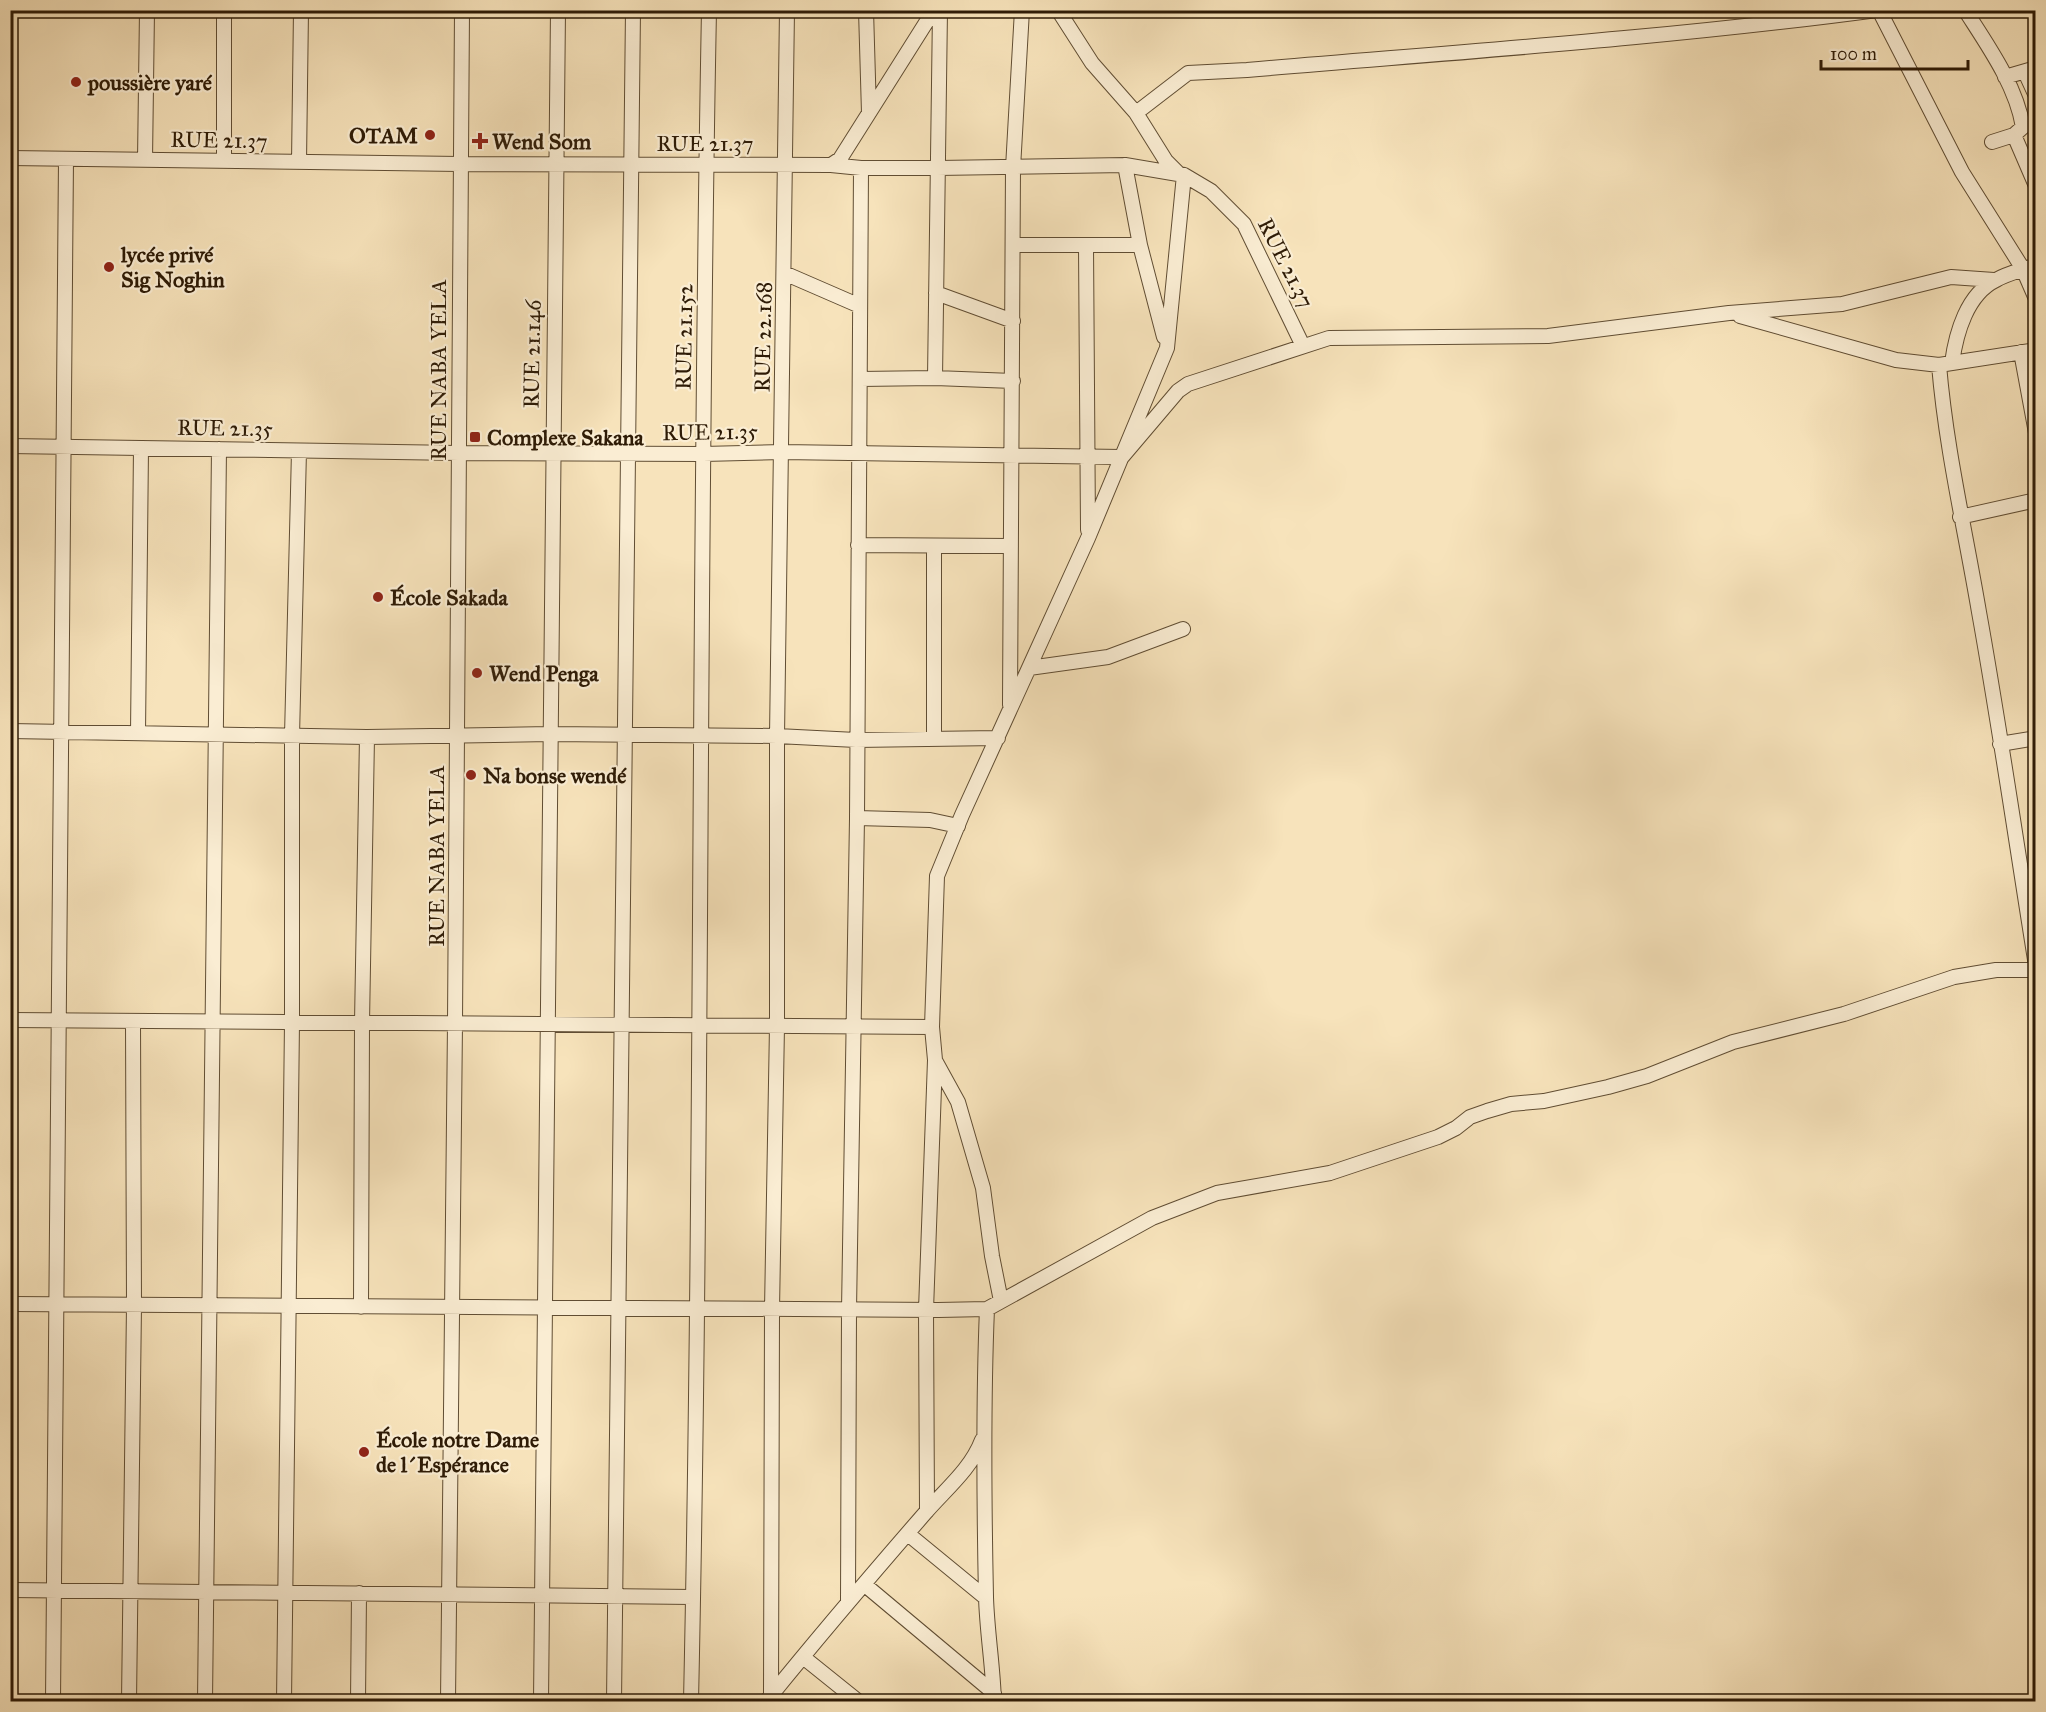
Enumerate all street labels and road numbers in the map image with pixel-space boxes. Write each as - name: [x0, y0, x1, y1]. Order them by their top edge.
- street label: RUE 21.37: [170, 126, 268, 154]
- street label: RUE 21.37: [656, 130, 754, 157]
- street label: RUE 21.37: [1252, 214, 1320, 312]
- street label: RUE NABA YELA: [425, 279, 452, 461]
- street label: RUE 22.168: [749, 281, 777, 393]
- street label: RUE 21.152: [670, 283, 698, 390]
- street label: RUE 21.146: [518, 299, 546, 409]
- street label: RUE 21.35: [177, 414, 273, 442]
- street label: RUE 21.35: [662, 418, 758, 446]
- street label: RUE NABA YELA: [423, 765, 450, 947]

